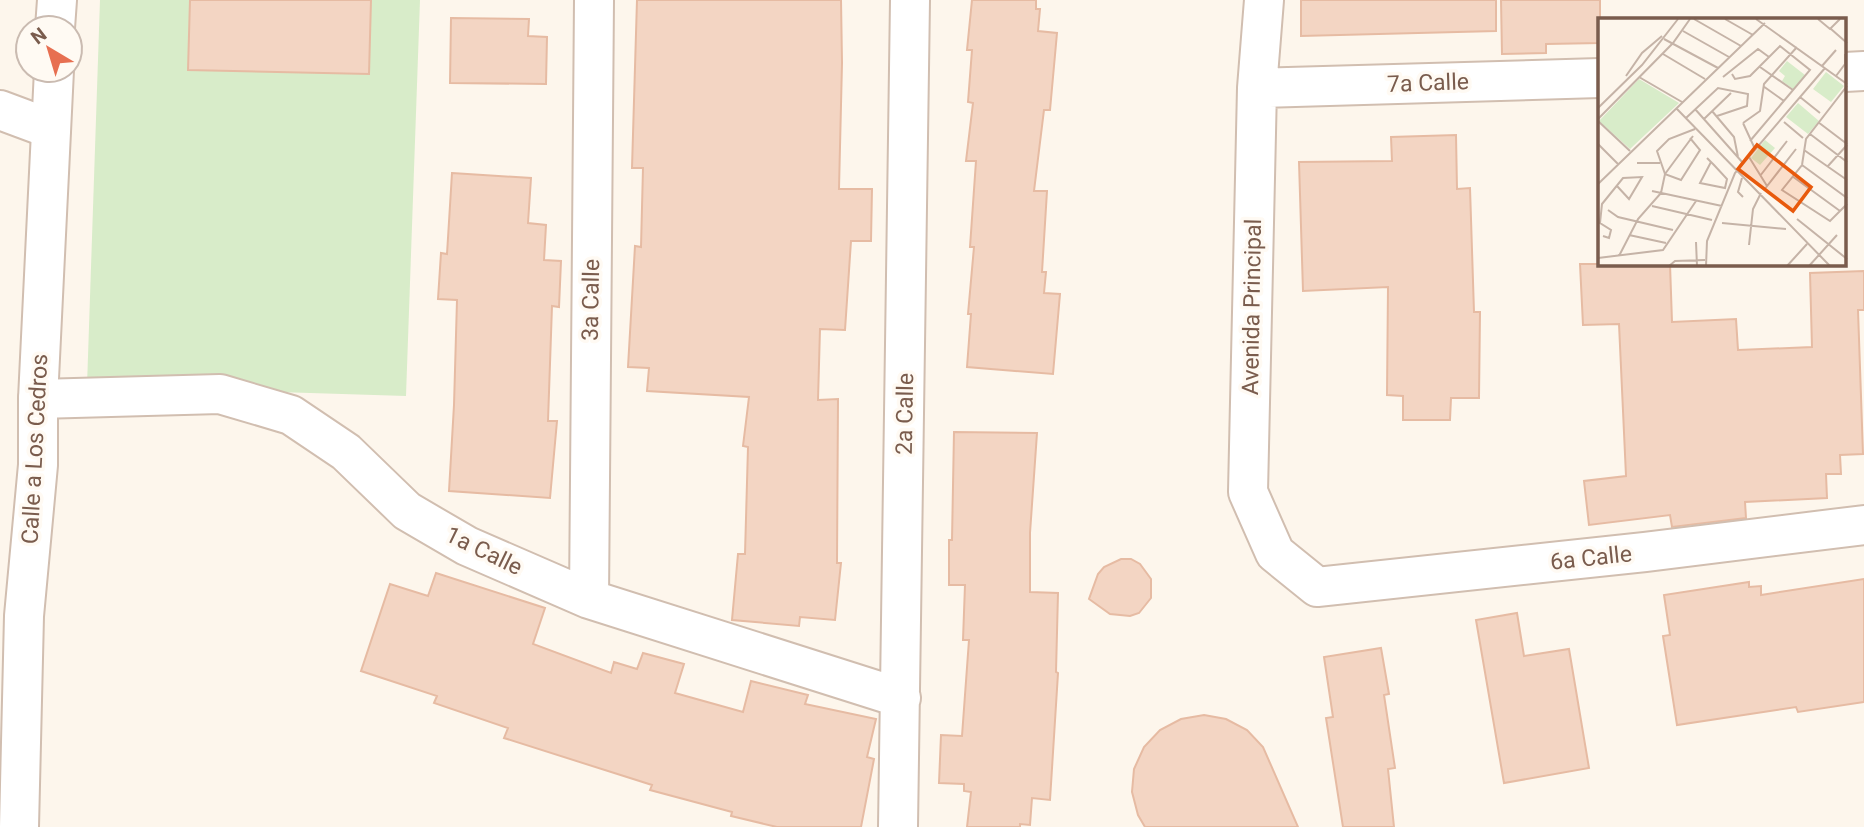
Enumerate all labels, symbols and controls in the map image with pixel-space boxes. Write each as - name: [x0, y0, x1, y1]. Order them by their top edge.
- north arrow: [14, 14, 84, 84]
- inset map: [1598, 18, 1846, 266]
- text: N: [26, 23, 51, 49]
- street label: 7a Calle: [1387, 68, 1469, 98]
- street label: Avenida Principal: [1237, 219, 1267, 395]
- street label: 3a Calle: [577, 259, 605, 341]
- street label: Calle a Los Cedros: [17, 353, 53, 545]
- street label: 2a Calle: [891, 373, 919, 455]
- street label: 1a Calle: [441, 521, 527, 581]
- street label: 6a Calle: [1549, 540, 1633, 576]

